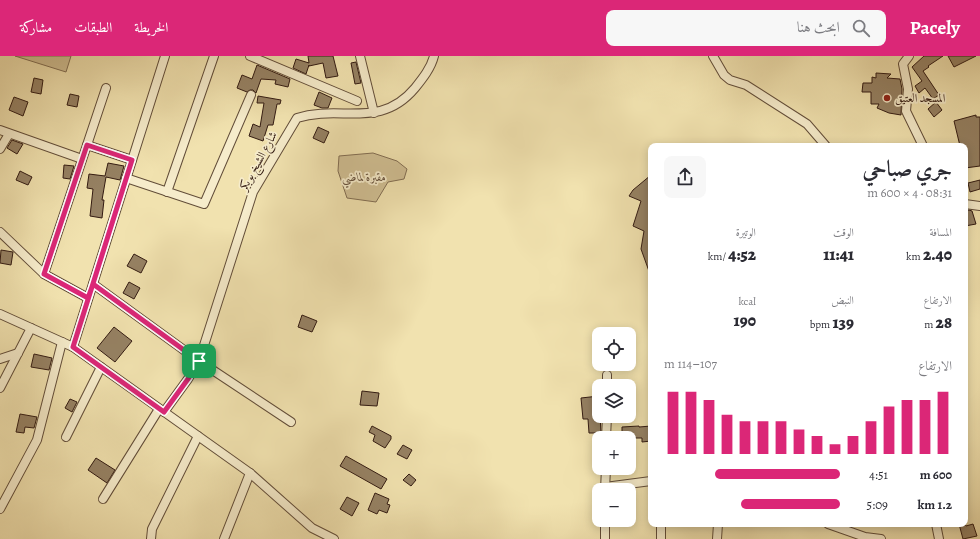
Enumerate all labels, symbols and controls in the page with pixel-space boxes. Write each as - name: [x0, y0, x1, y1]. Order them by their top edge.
- search box: [606, 10, 886, 46]
- text: Pacely: [910, 15, 960, 41]
- text: ابحث هنا: [797, 17, 840, 37]
- icon: search: [850, 17, 872, 39]
- text: مشاركة: [20, 18, 52, 37]
- text: الطبقات: [74, 18, 112, 37]
- text: الخريطة: [134, 18, 168, 37]
- place label: المسجد العتيق: [895, 90, 946, 106]
- marker: المسجد العتيق: [882, 93, 892, 103]
- street label: شارع الشيخ بوبكر: [234, 128, 284, 197]
- text: جري صباحي: [863, 154, 952, 184]
- button: share: [664, 156, 706, 198]
- park label: مقبرة لماضي: [342, 169, 386, 188]
- text: 08:31 · 4 × 600 m: [867, 184, 952, 201]
- text: الوتيرة: [736, 225, 756, 240]
- text: الوقت: [833, 225, 854, 240]
- text: المسافة: [930, 225, 952, 240]
- text: 4:52: [728, 243, 756, 266]
- text: 11:41: [823, 243, 854, 266]
- text: 2.40: [923, 243, 952, 266]
- text: /km: [708, 249, 728, 264]
- text: km: [906, 249, 923, 264]
- text: النبض: [831, 293, 854, 308]
- text: الارتفاع: [923, 293, 952, 308]
- text: kcal: [738, 294, 756, 309]
- text: 190: [734, 309, 756, 332]
- text: 139: [832, 311, 854, 334]
- text: 28: [936, 311, 952, 334]
- text: bpm: [810, 317, 832, 332]
- text: m: [924, 317, 936, 332]
- map controls: [592, 327, 636, 527]
- button: locate: [592, 327, 636, 371]
- pin: [182, 344, 216, 378]
- icon: arrive: [188, 350, 210, 372]
- text: 107–114 m: [664, 355, 717, 372]
- text: الارتفاع: [918, 357, 952, 374]
- button: layers: [592, 379, 636, 423]
- button: +: [592, 431, 636, 475]
- text: 4:51: [869, 466, 888, 483]
- text: 600 m: [920, 466, 952, 483]
- button: −: [592, 483, 636, 527]
- text: 5:09: [866, 496, 888, 513]
- text: 1.2 km: [918, 496, 952, 513]

